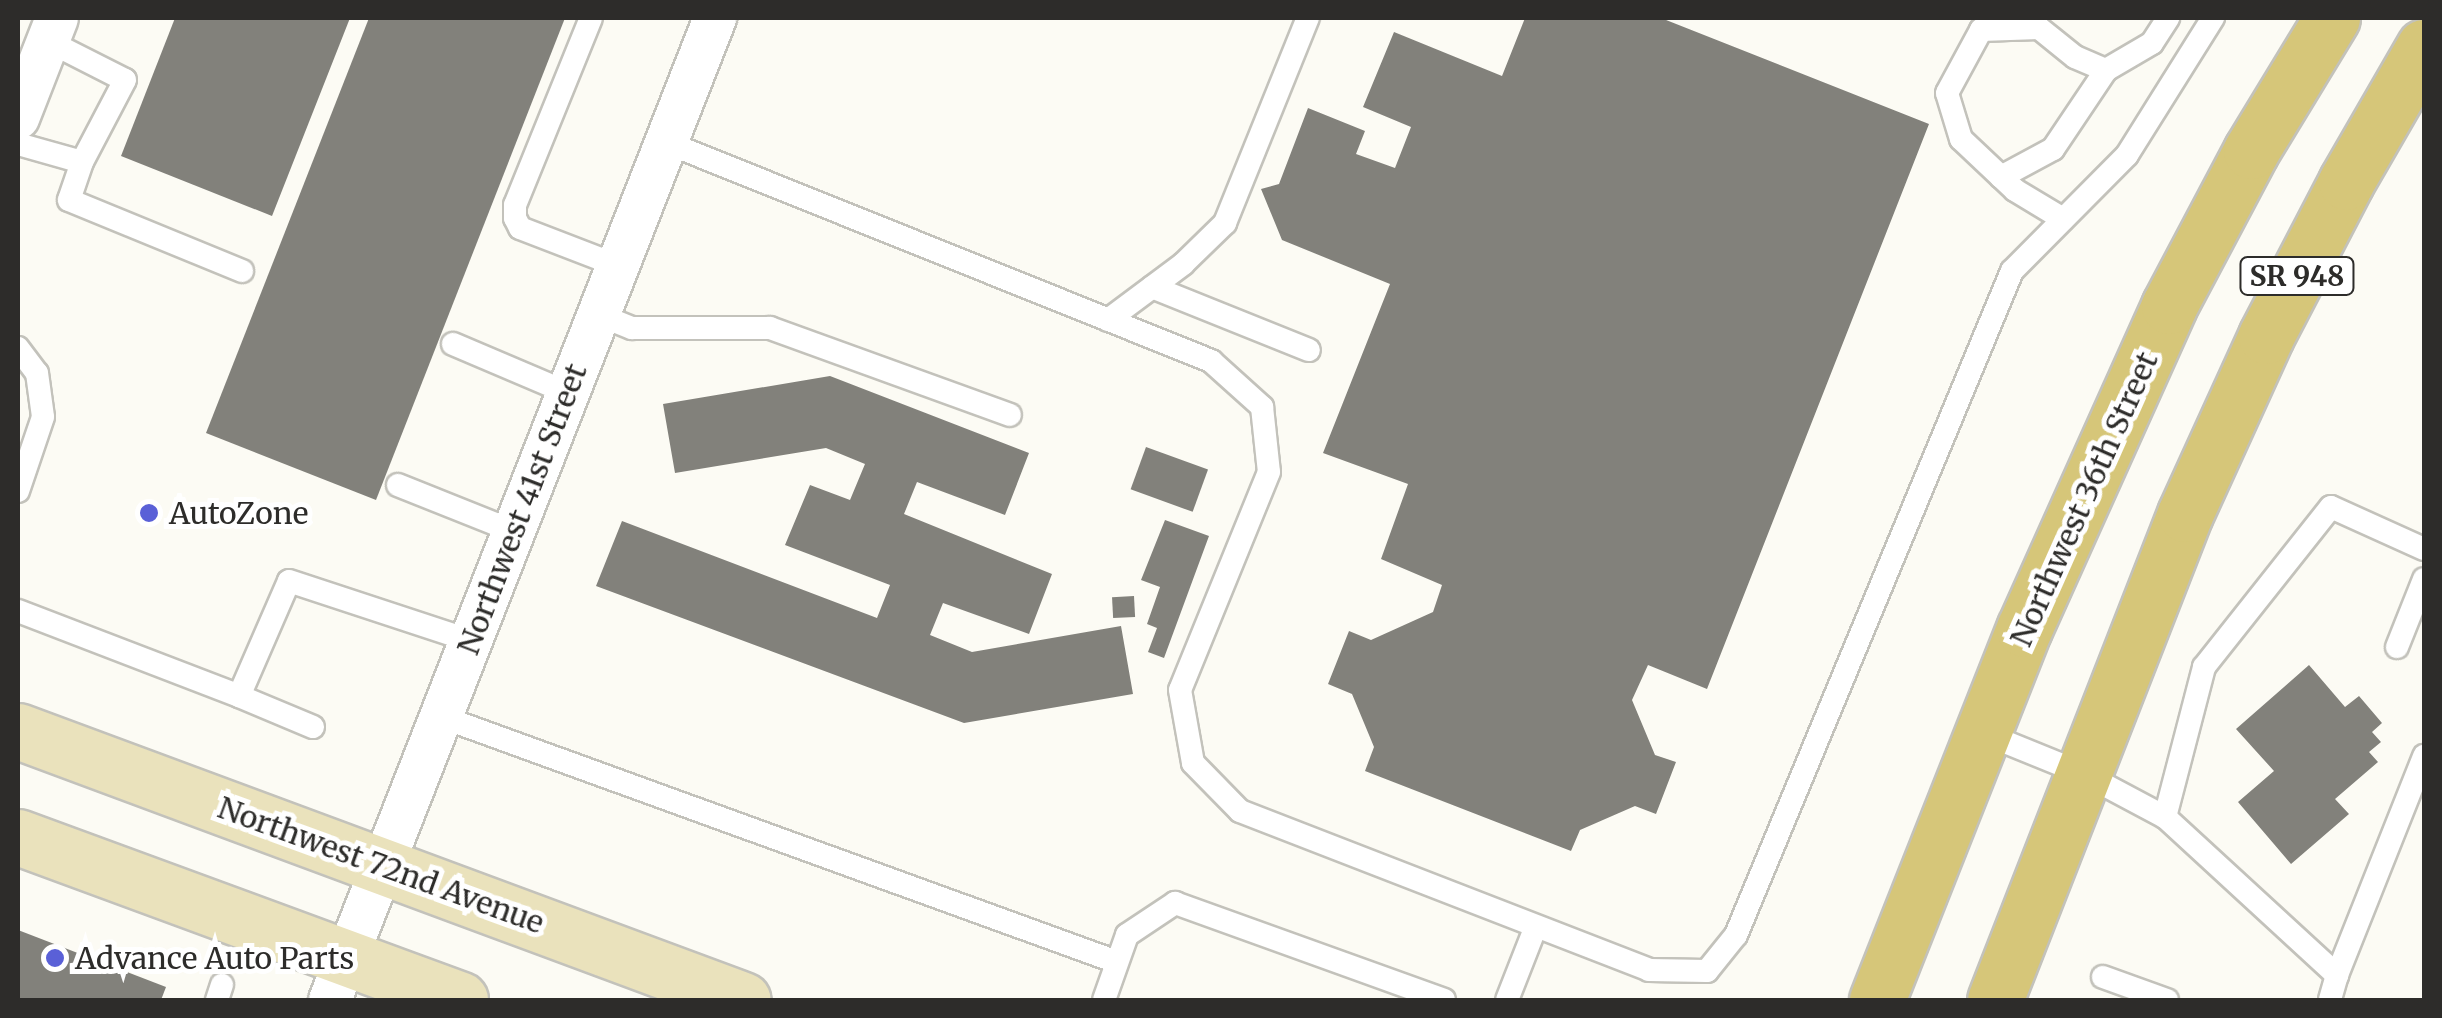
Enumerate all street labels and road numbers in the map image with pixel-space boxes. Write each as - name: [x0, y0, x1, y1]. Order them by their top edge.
- road number: SR 948: [2237, 253, 2357, 299]
- street label: Northwest 36th Street: [2003, 346, 2165, 652]
- street label: Northwest 41st Street: [450, 359, 594, 659]
- street label: Northwest 72nd Avenue: [213, 789, 549, 941]

